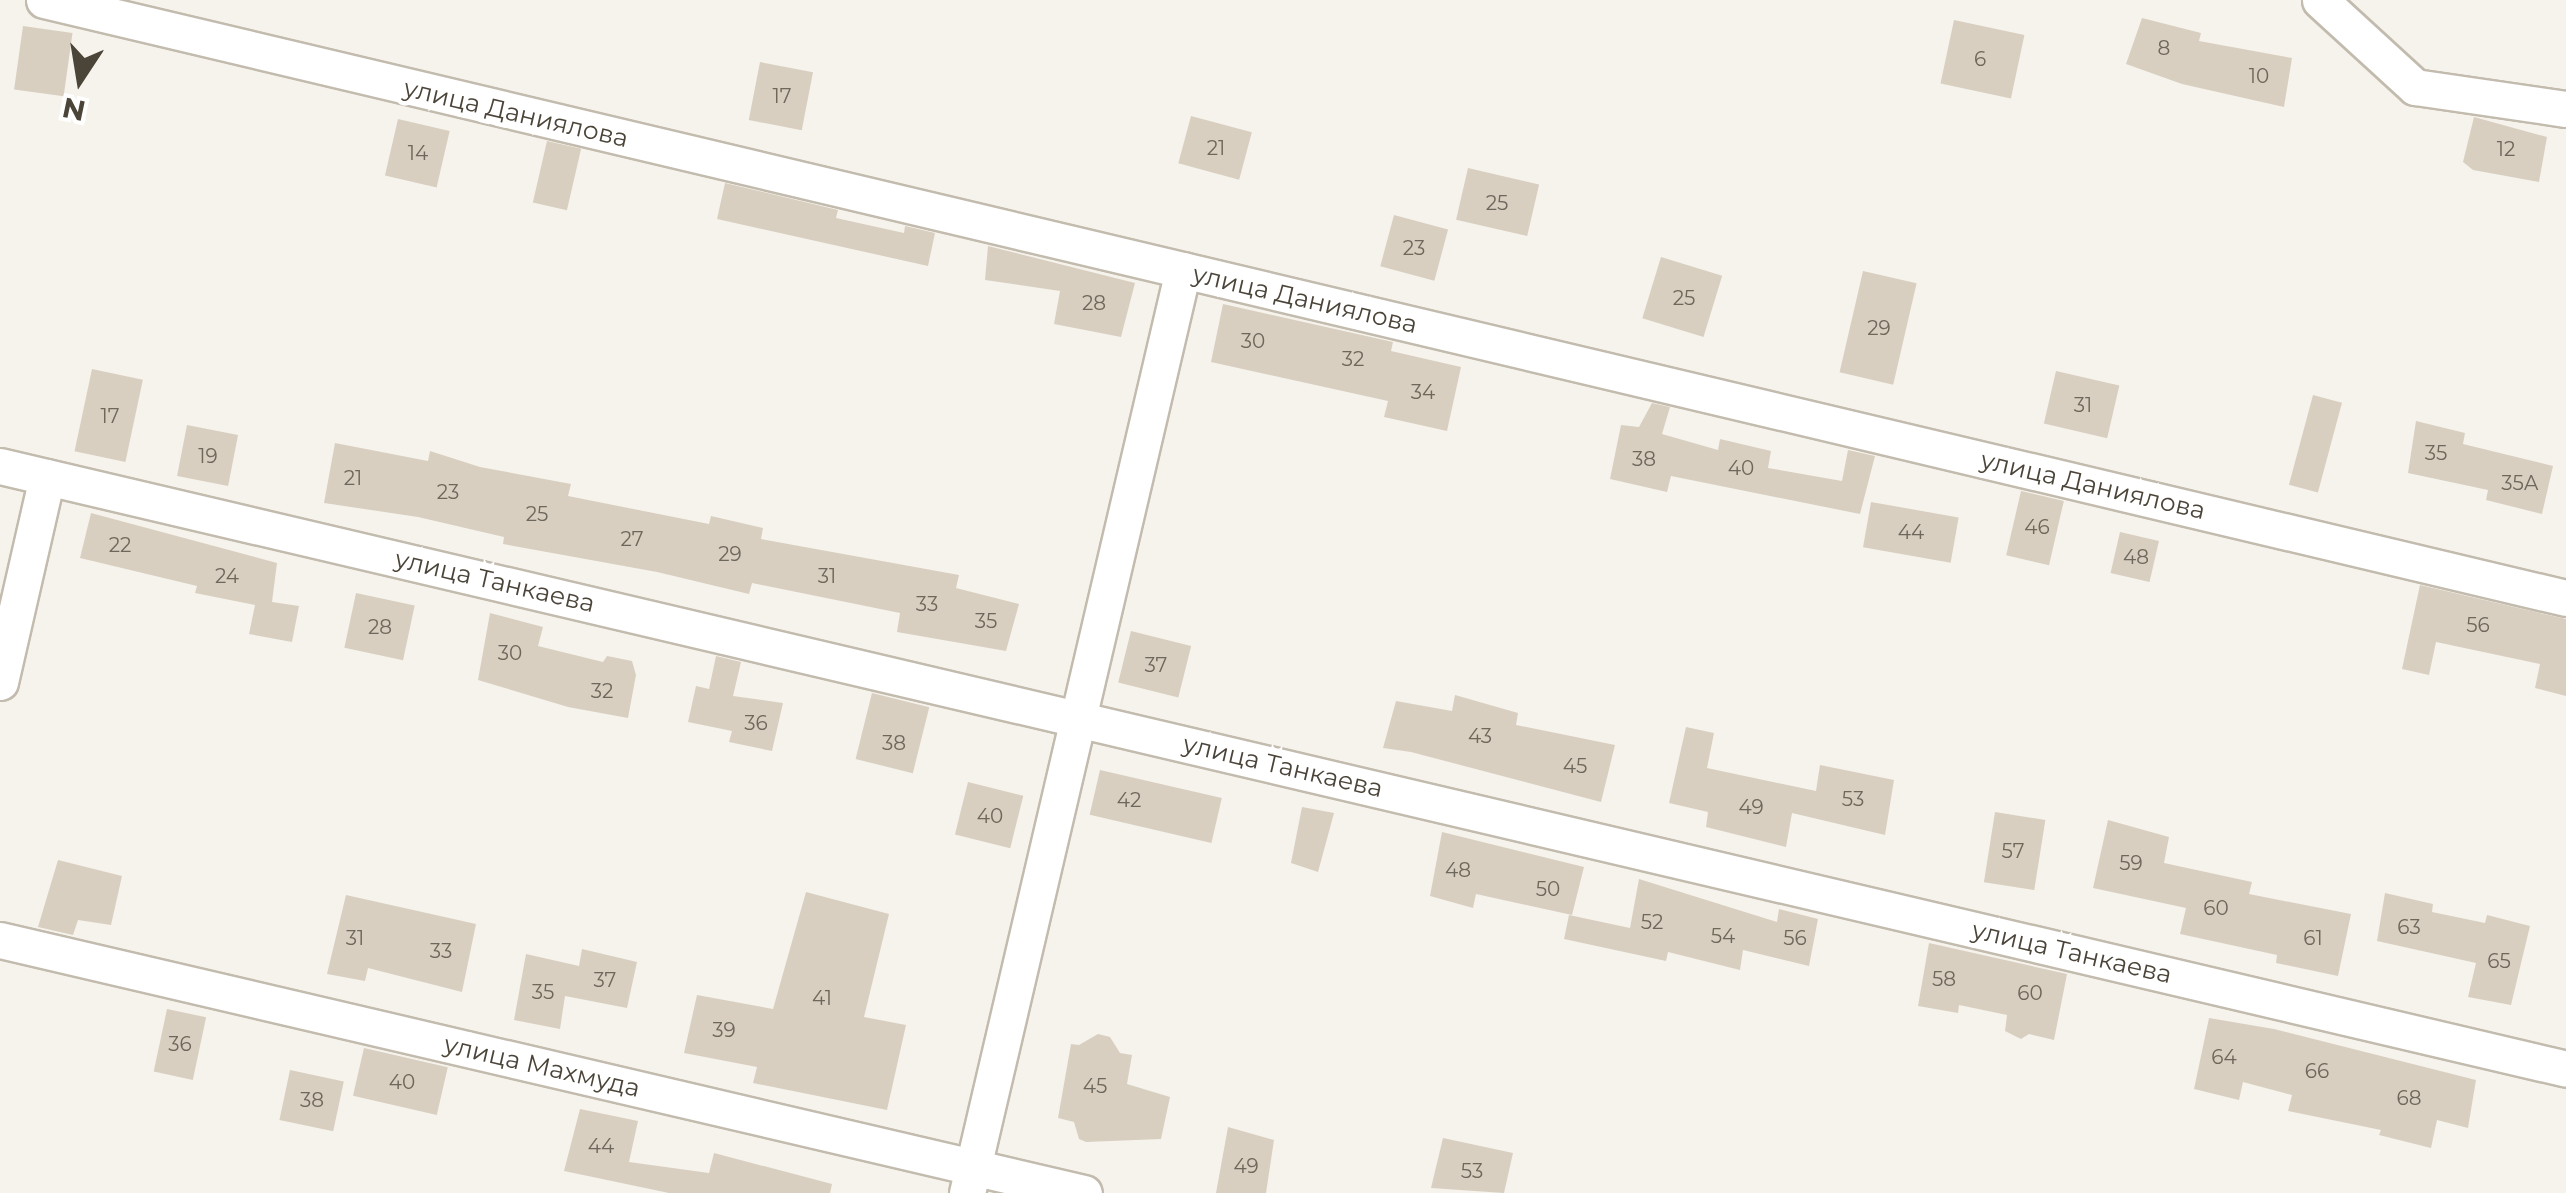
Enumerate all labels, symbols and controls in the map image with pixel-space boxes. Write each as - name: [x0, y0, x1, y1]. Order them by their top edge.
- north arrow: [30, 30, 130, 130]
- house number: 8: [2158, 36, 2170, 60]
- house number: 6: [1974, 47, 1986, 71]
- house number: 10: [2249, 64, 2269, 88]
- street label: улица Даниялова: [401, 73, 631, 153]
- house number: 17: [773, 84, 791, 108]
- text: N: [59, 90, 88, 128]
- house number: 21: [1207, 136, 1225, 160]
- house number: 12: [2497, 137, 2515, 161]
- house number: 14: [408, 141, 428, 165]
- house number: 25: [1486, 191, 1508, 215]
- house number: 23: [1403, 236, 1425, 260]
- street label: улица Даниялова: [1190, 259, 1420, 339]
- house number: 25: [1673, 286, 1695, 310]
- house number: 28: [1082, 291, 1106, 315]
- house number: 29: [1867, 316, 1891, 340]
- house number: 30: [1241, 329, 1265, 353]
- house number: 32: [1342, 347, 1364, 371]
- house number: 34: [1411, 380, 1435, 404]
- house number: 31: [2074, 393, 2092, 417]
- house number: 17: [101, 404, 119, 428]
- house number: 35: [2425, 441, 2447, 465]
- house number: 19: [198, 444, 218, 468]
- street label: улица Даниялова: [1978, 445, 2208, 525]
- house number: 38: [1632, 447, 1656, 471]
- house number: 40: [1728, 456, 1754, 480]
- house number: 21: [344, 466, 362, 490]
- house number: 35А: [2501, 471, 2539, 495]
- house number: 23: [437, 480, 459, 504]
- house number: 25: [526, 502, 548, 526]
- house number: 46: [2024, 515, 2050, 539]
- house number: 44: [1898, 520, 1924, 544]
- house number: 27: [620, 527, 644, 551]
- house number: 22: [109, 533, 131, 557]
- house number: 29: [718, 542, 742, 566]
- street label: улица Танкаева: [392, 543, 598, 619]
- house number: 48: [2123, 545, 2149, 569]
- house number: 24: [215, 564, 239, 588]
- house number: 31: [818, 564, 836, 588]
- house number: 33: [916, 592, 938, 616]
- house number: 35: [975, 609, 997, 633]
- house number: 56: [2466, 613, 2490, 637]
- house number: 28: [368, 615, 392, 639]
- house number: 30: [498, 641, 522, 665]
- house number: 37: [1145, 653, 1167, 677]
- house number: 32: [591, 679, 613, 703]
- house number: 36: [744, 711, 768, 735]
- house number: 43: [1468, 724, 1492, 748]
- street label: улица Танкаева: [1180, 728, 1386, 804]
- house number: 38: [882, 731, 906, 755]
- house number: 45: [1563, 754, 1587, 778]
- house number: 53: [1842, 787, 1864, 811]
- house number: 42: [1117, 788, 1141, 812]
- house number: 49: [1738, 795, 1764, 819]
- house number: 40: [977, 804, 1003, 828]
- house number: 57: [2002, 839, 2024, 863]
- house number: 59: [2119, 851, 2143, 875]
- house number: 48: [1445, 858, 1471, 882]
- house number: 50: [1536, 877, 1560, 901]
- house number: 60: [2203, 896, 2229, 920]
- house number: 52: [1641, 910, 1663, 934]
- street label: улица Танкаева: [1969, 914, 2175, 990]
- house number: 63: [2397, 915, 2421, 939]
- house number: 54: [1711, 924, 1735, 948]
- house number: 31: [346, 926, 364, 950]
- house number: 56: [1783, 926, 1807, 950]
- house number: 61: [2303, 926, 2323, 950]
- house number: 33: [430, 939, 452, 963]
- house number: 65: [2487, 949, 2511, 973]
- house number: 58: [1932, 967, 1956, 991]
- house number: 37: [594, 968, 616, 992]
- house number: 35: [532, 980, 554, 1004]
- house number: 60: [2017, 981, 2043, 1005]
- house number: 41: [812, 986, 832, 1010]
- house number: 39: [712, 1018, 736, 1042]
- street label: улица Махмуда: [441, 1029, 643, 1103]
- house number: 36: [168, 1032, 192, 1056]
- house number: 64: [2211, 1045, 2237, 1069]
- house number: 66: [2305, 1059, 2329, 1083]
- house number: 40: [389, 1070, 415, 1094]
- house number: 45: [1083, 1074, 1107, 1098]
- house number: 68: [2397, 1086, 2421, 1110]
- house number: 38: [300, 1088, 324, 1112]
- house number: 44: [588, 1134, 614, 1158]
- house number: 49: [1233, 1154, 1259, 1178]
- house number: 53: [1461, 1159, 1483, 1183]

